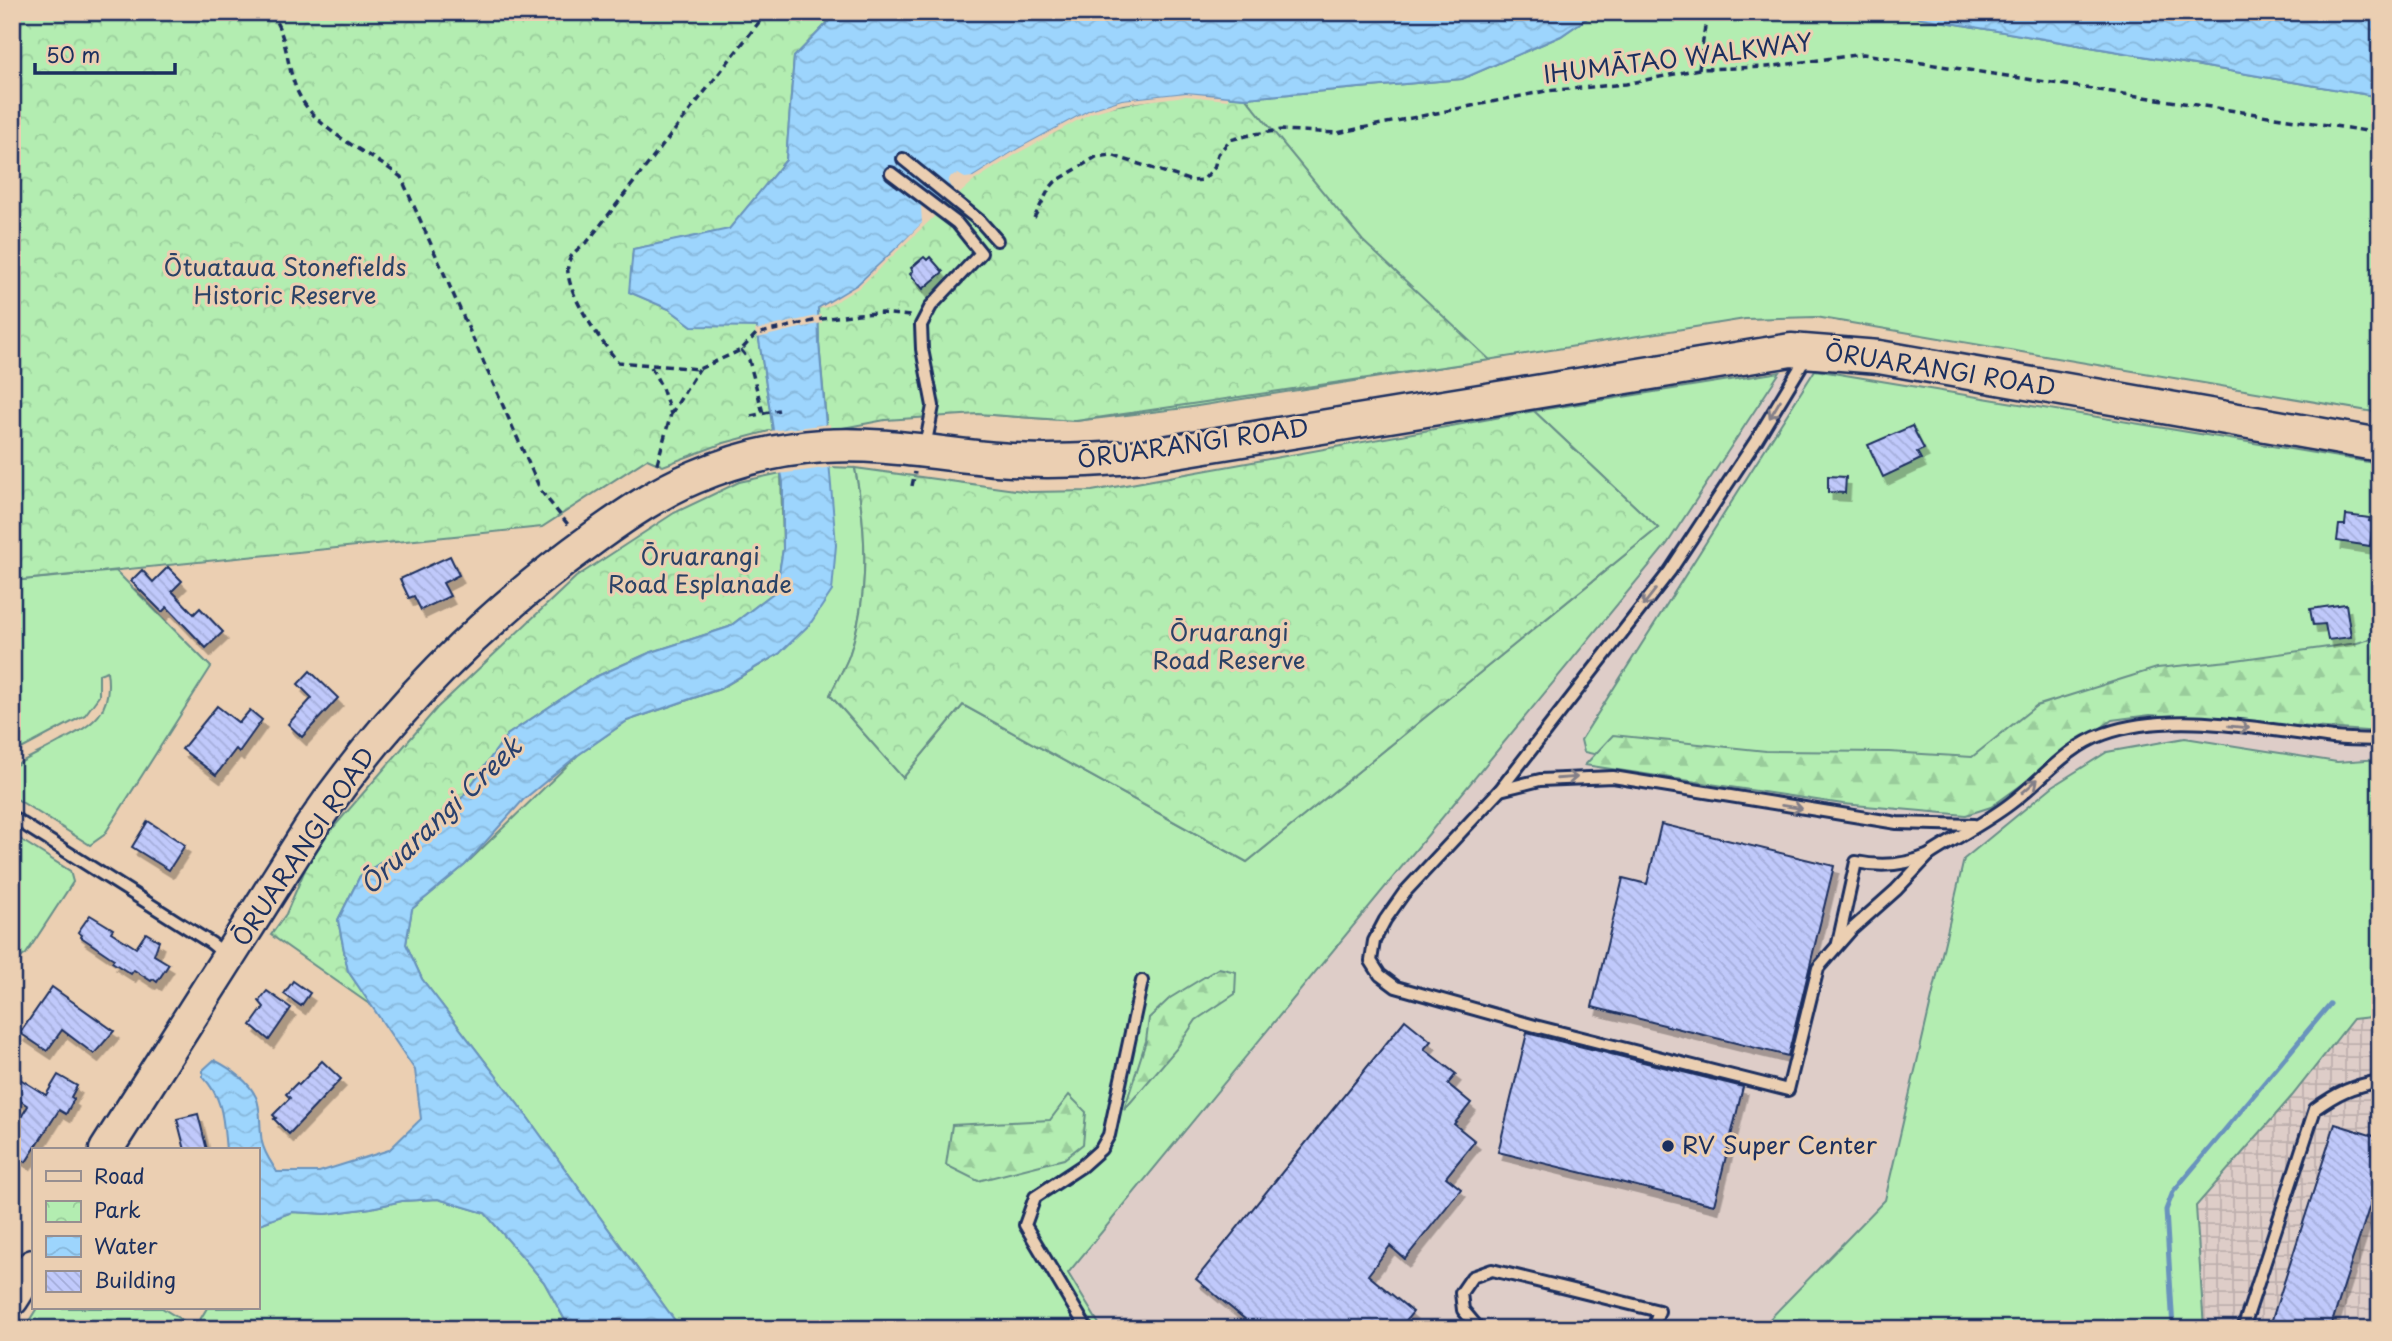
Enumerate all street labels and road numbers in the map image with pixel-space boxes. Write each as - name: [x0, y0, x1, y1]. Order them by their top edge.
- street label: IHUMĀTAO WALKWAY: [1541, 23, 1814, 91]
- street label: ŌRUARANGI ROAD: [1822, 332, 2058, 404]
- street label: ŌRUARANGI ROAD: [1075, 408, 1311, 476]
- street label: ŌRUARANGI ROAD: [222, 739, 383, 953]

